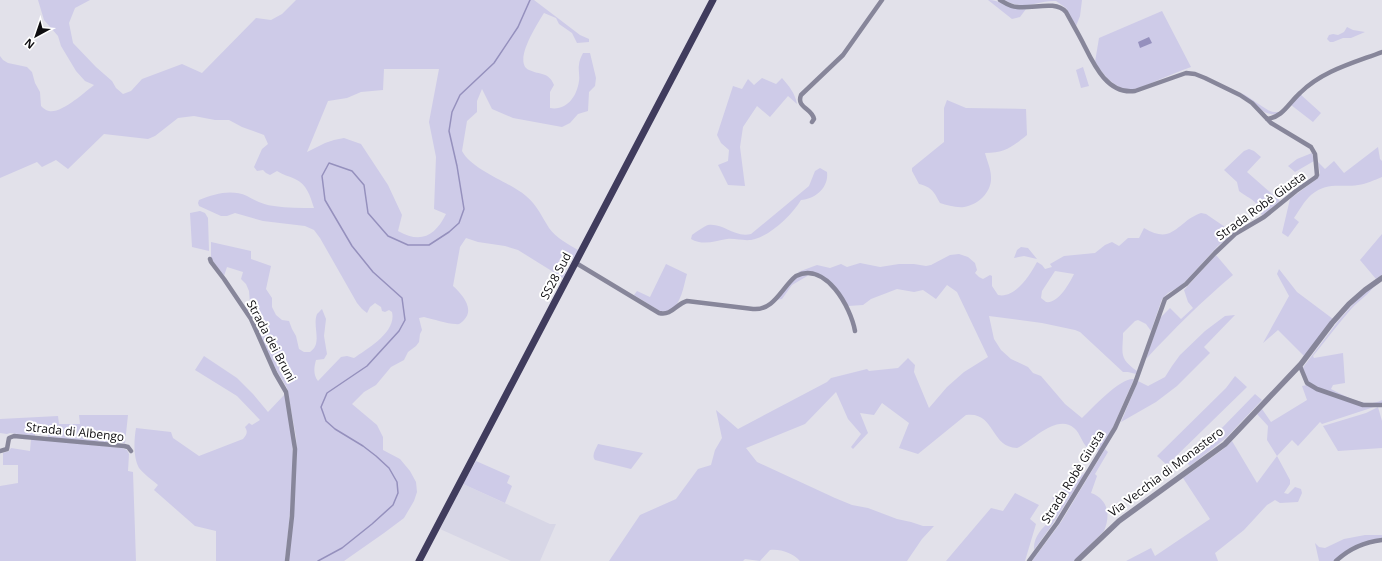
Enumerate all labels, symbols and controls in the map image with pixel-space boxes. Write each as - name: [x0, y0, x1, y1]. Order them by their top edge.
- north arrow: [16, 16, 56, 56]
- text: N: [21, 35, 38, 53]
- street label: Strada Robè Giusta: [1212, 167, 1309, 244]
- street label: SS28 Sud: [536, 249, 575, 302]
- street label: Strada dei Bruni: [243, 297, 300, 385]
- street label: Strada di Albengo: [25, 418, 125, 445]
- street label: Via Vecchia di Monastero: [1105, 423, 1227, 520]
- street label: Strada Robè Giusta: [1037, 427, 1108, 527]

